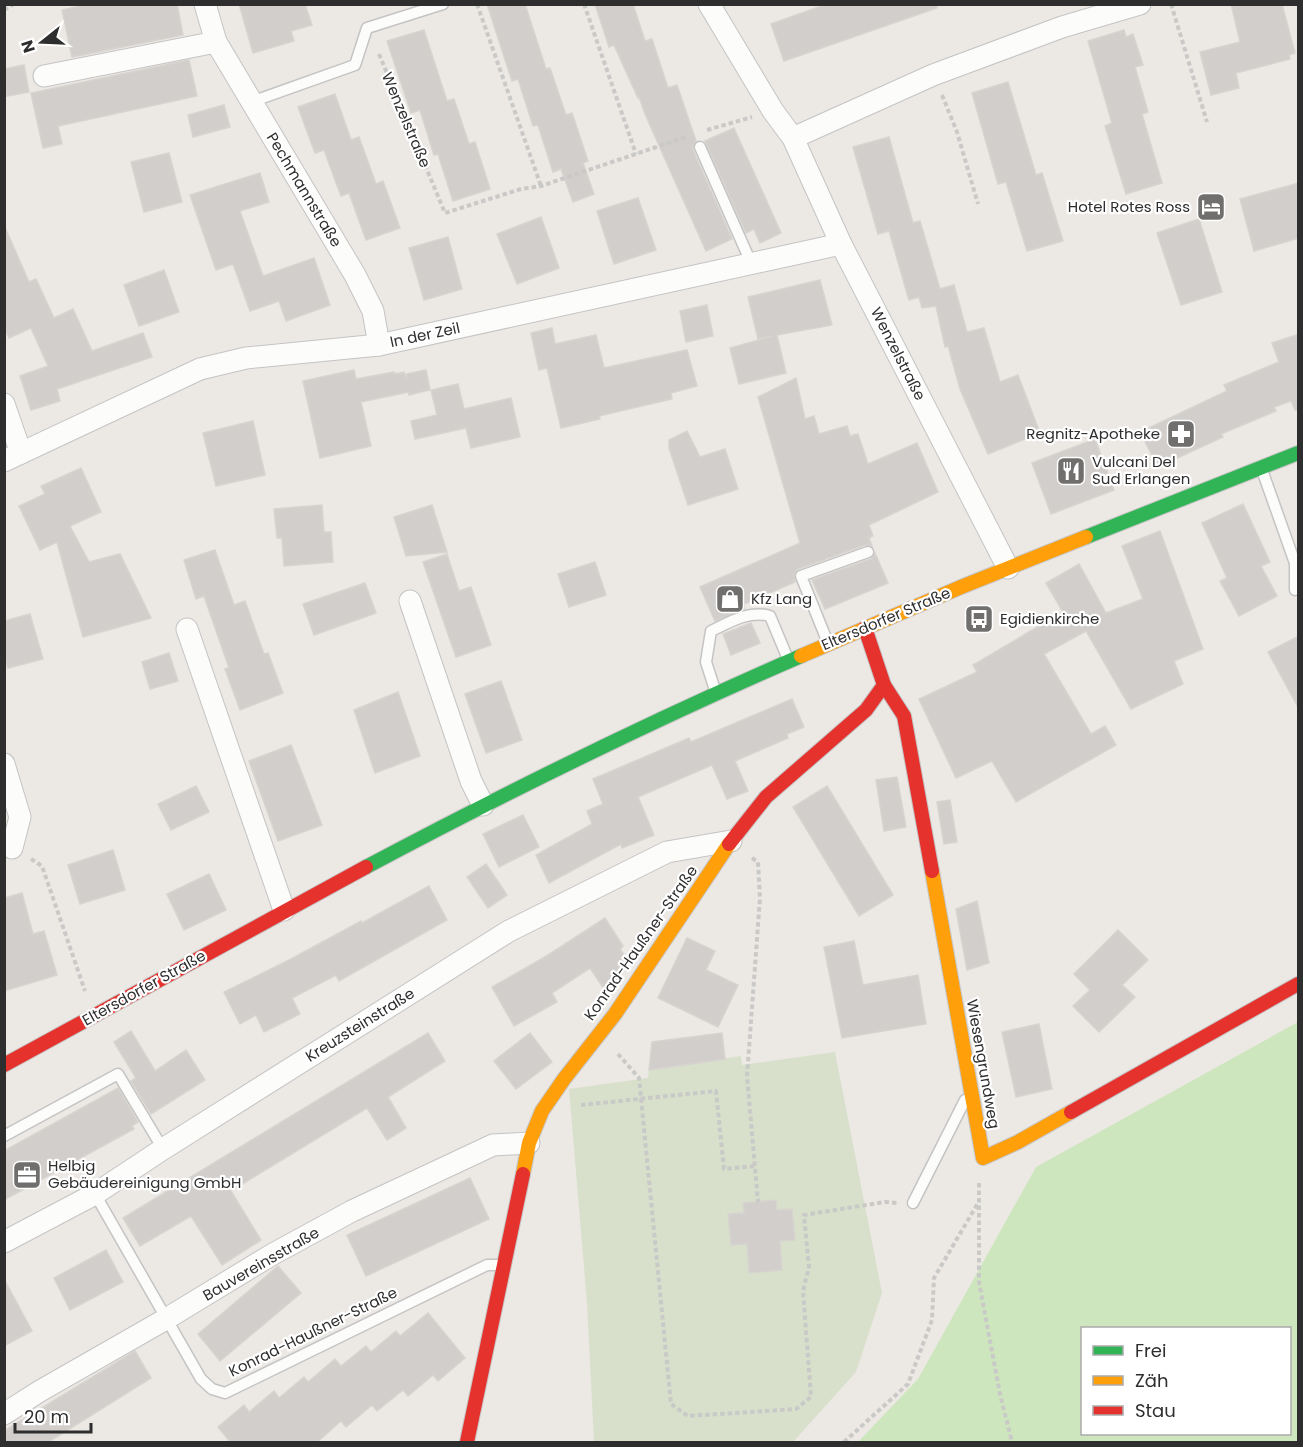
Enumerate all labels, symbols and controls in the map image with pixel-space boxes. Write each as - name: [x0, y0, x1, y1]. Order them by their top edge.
- north arrow: [12, 12, 72, 72]
- text: N: [15, 37, 41, 56]
- street label: Wenzelstraße: [377, 69, 436, 171]
- street label: Pechmannstraße: [262, 129, 347, 251]
- hotel icon: Hotel Rotes Ross: [1195, 191, 1227, 223]
- place label: Hotel Rotes Ross: [1068, 196, 1190, 217]
- street label: Wenzelstraße: [866, 304, 931, 404]
- street label: In der Zeil: [388, 317, 462, 352]
- pharmacy icon: Regnitz-Apotheke: [1165, 418, 1197, 450]
- place label: Regnitz-Apotheke: [1026, 423, 1160, 444]
- place label: Vulcani Del Sud Erlangen: [1092, 451, 1190, 489]
- restaurant icon: Vulcani Del Sud Erlangen: [1055, 455, 1087, 487]
- street label: Eltersdorfer Straße: [818, 582, 954, 655]
- shop icon: Kfz Lang: [714, 583, 746, 615]
- place label: Kfz Lang: [751, 588, 812, 609]
- bus stop icon: Egidienkirche: [963, 603, 995, 635]
- place label: Egidienkirche: [1000, 608, 1099, 629]
- street label: Konrad-Haußner-Straße: [579, 861, 702, 1024]
- street label: Eltersdorfer Straße: [78, 945, 209, 1030]
- street label: Kreuzsteinstraße: [301, 983, 418, 1067]
- street label: Wiesengrundweg: [962, 997, 1005, 1130]
- place label: Helbig Gebäudereinigung GmbH: [48, 1155, 241, 1193]
- office icon: Helbig Gebäudereinigung GmbH: [11, 1159, 43, 1191]
- street label: Bauvereinsstraße: [199, 1222, 323, 1305]
- street label: Konrad-Haußner-Straße: [225, 1282, 400, 1382]
- legend: [1081, 1327, 1291, 1435]
- text: Frei: [1135, 1338, 1166, 1363]
- text: Zäh: [1135, 1368, 1168, 1393]
- scale bar: [15, 1396, 92, 1434]
- text: Stau: [1135, 1398, 1176, 1423]
- text: 20 m: [24, 1404, 69, 1429]

